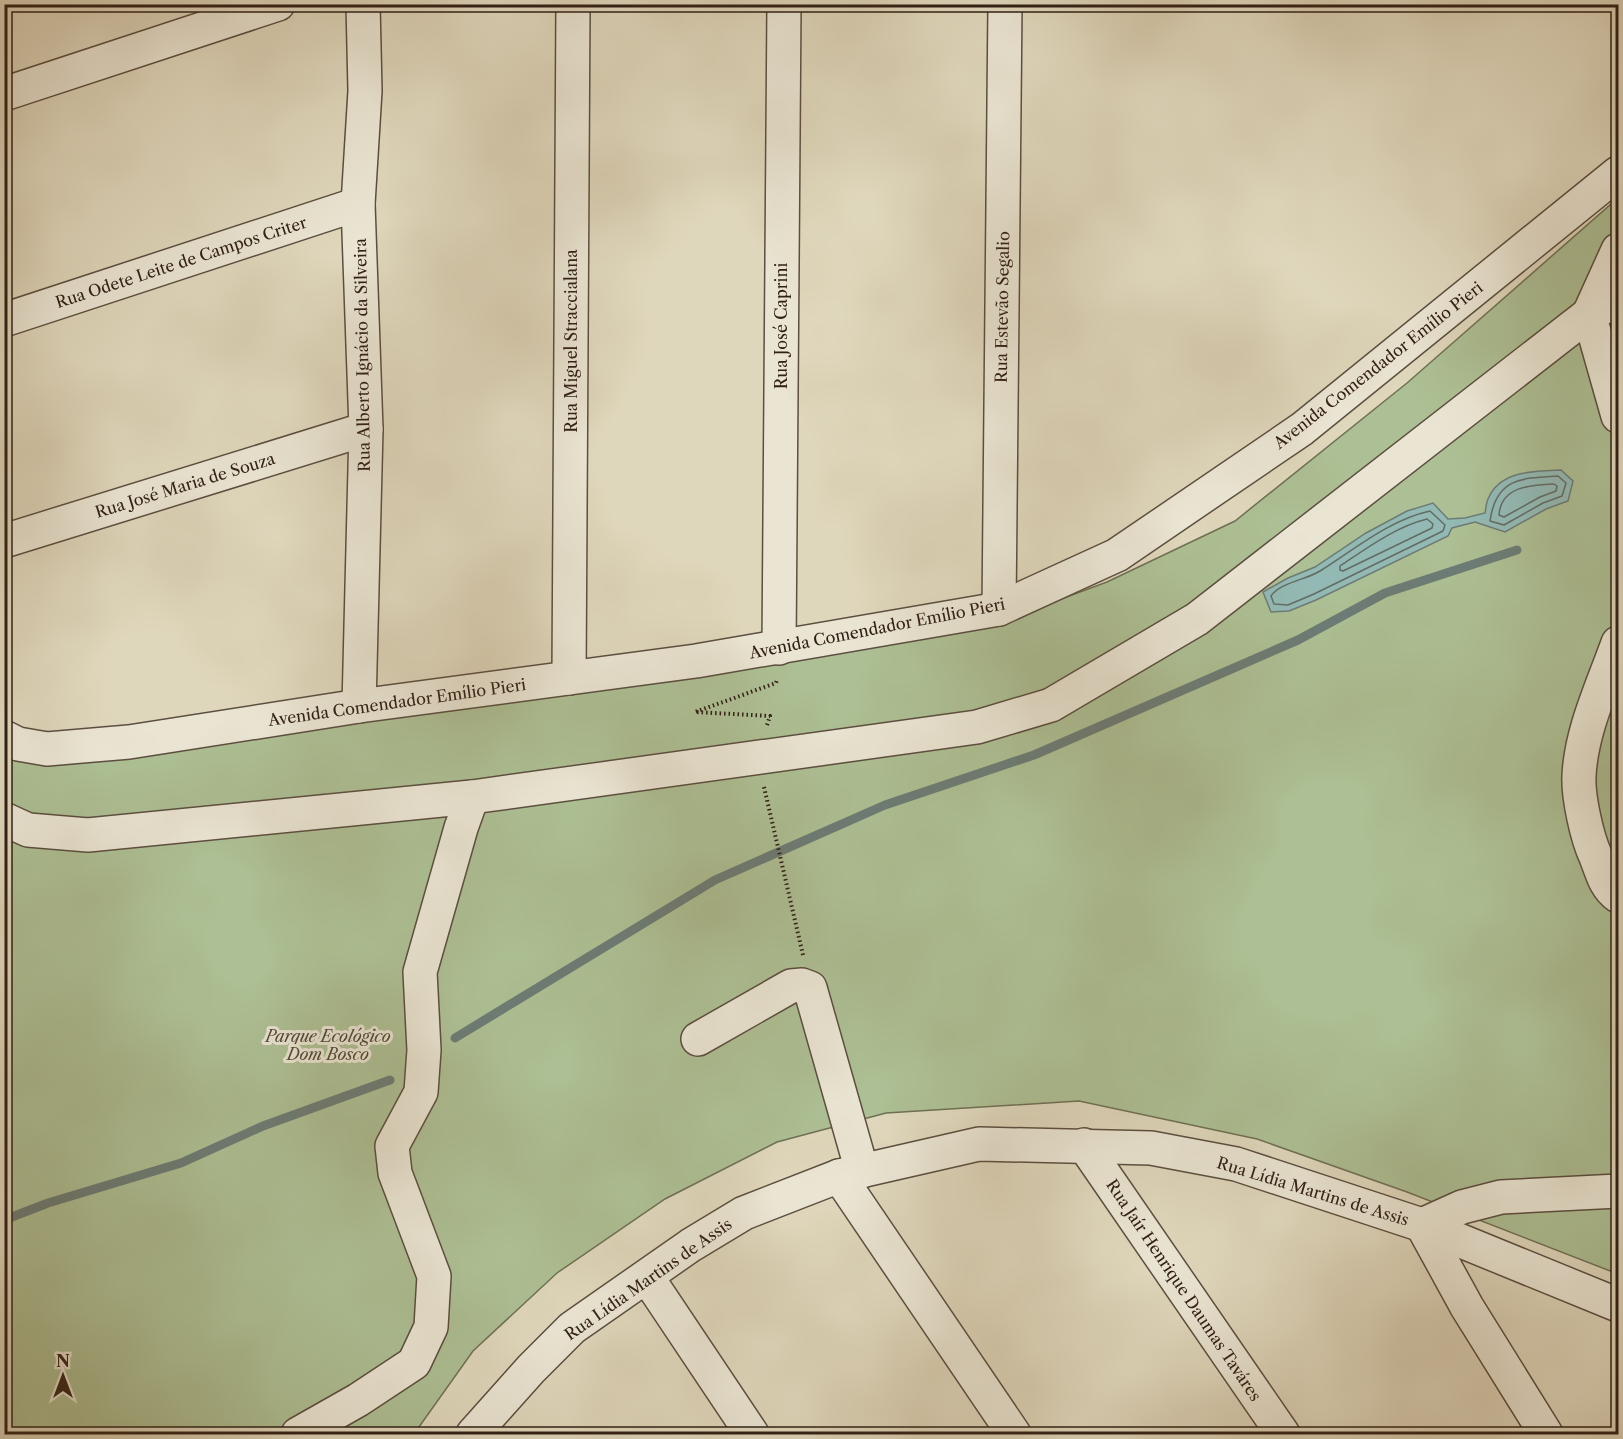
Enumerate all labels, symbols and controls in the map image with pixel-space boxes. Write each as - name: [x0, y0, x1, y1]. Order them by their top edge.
- street label: Rua Odete Leite de Campos Criter: [53, 212, 309, 312]
- street label: Rua Estevão Segalio: [991, 231, 1013, 383]
- street label: Rua Alberto Ignácio da Silveira: [350, 237, 374, 472]
- street label: Rua Miguel Straccialana: [561, 249, 581, 433]
- street label: Rua José Caprini: [771, 263, 791, 389]
- street label: Avenida Comendador Emílio Pieri: [1269, 277, 1487, 454]
- street label: Rua José Maria de Souza: [93, 448, 278, 522]
- street label: Avenida Comendador Emílio Pieri: [746, 593, 1007, 663]
- street label: Avenida Comendador Emílio Pieri: [266, 674, 527, 730]
- park label: Parque Ecológico Dom Bosco: [263, 1026, 391, 1064]
- street label: Rua Lídia Martins de Assis: [1215, 1152, 1411, 1230]
- street label: Rua Jaír Henrique Daumas Taváres: [1102, 1175, 1266, 1405]
- street label: Rua Lídia Martins de Assis: [561, 1214, 735, 1344]
- north arrow: [33, 1346, 93, 1406]
- text: N: [56, 1351, 70, 1371]

